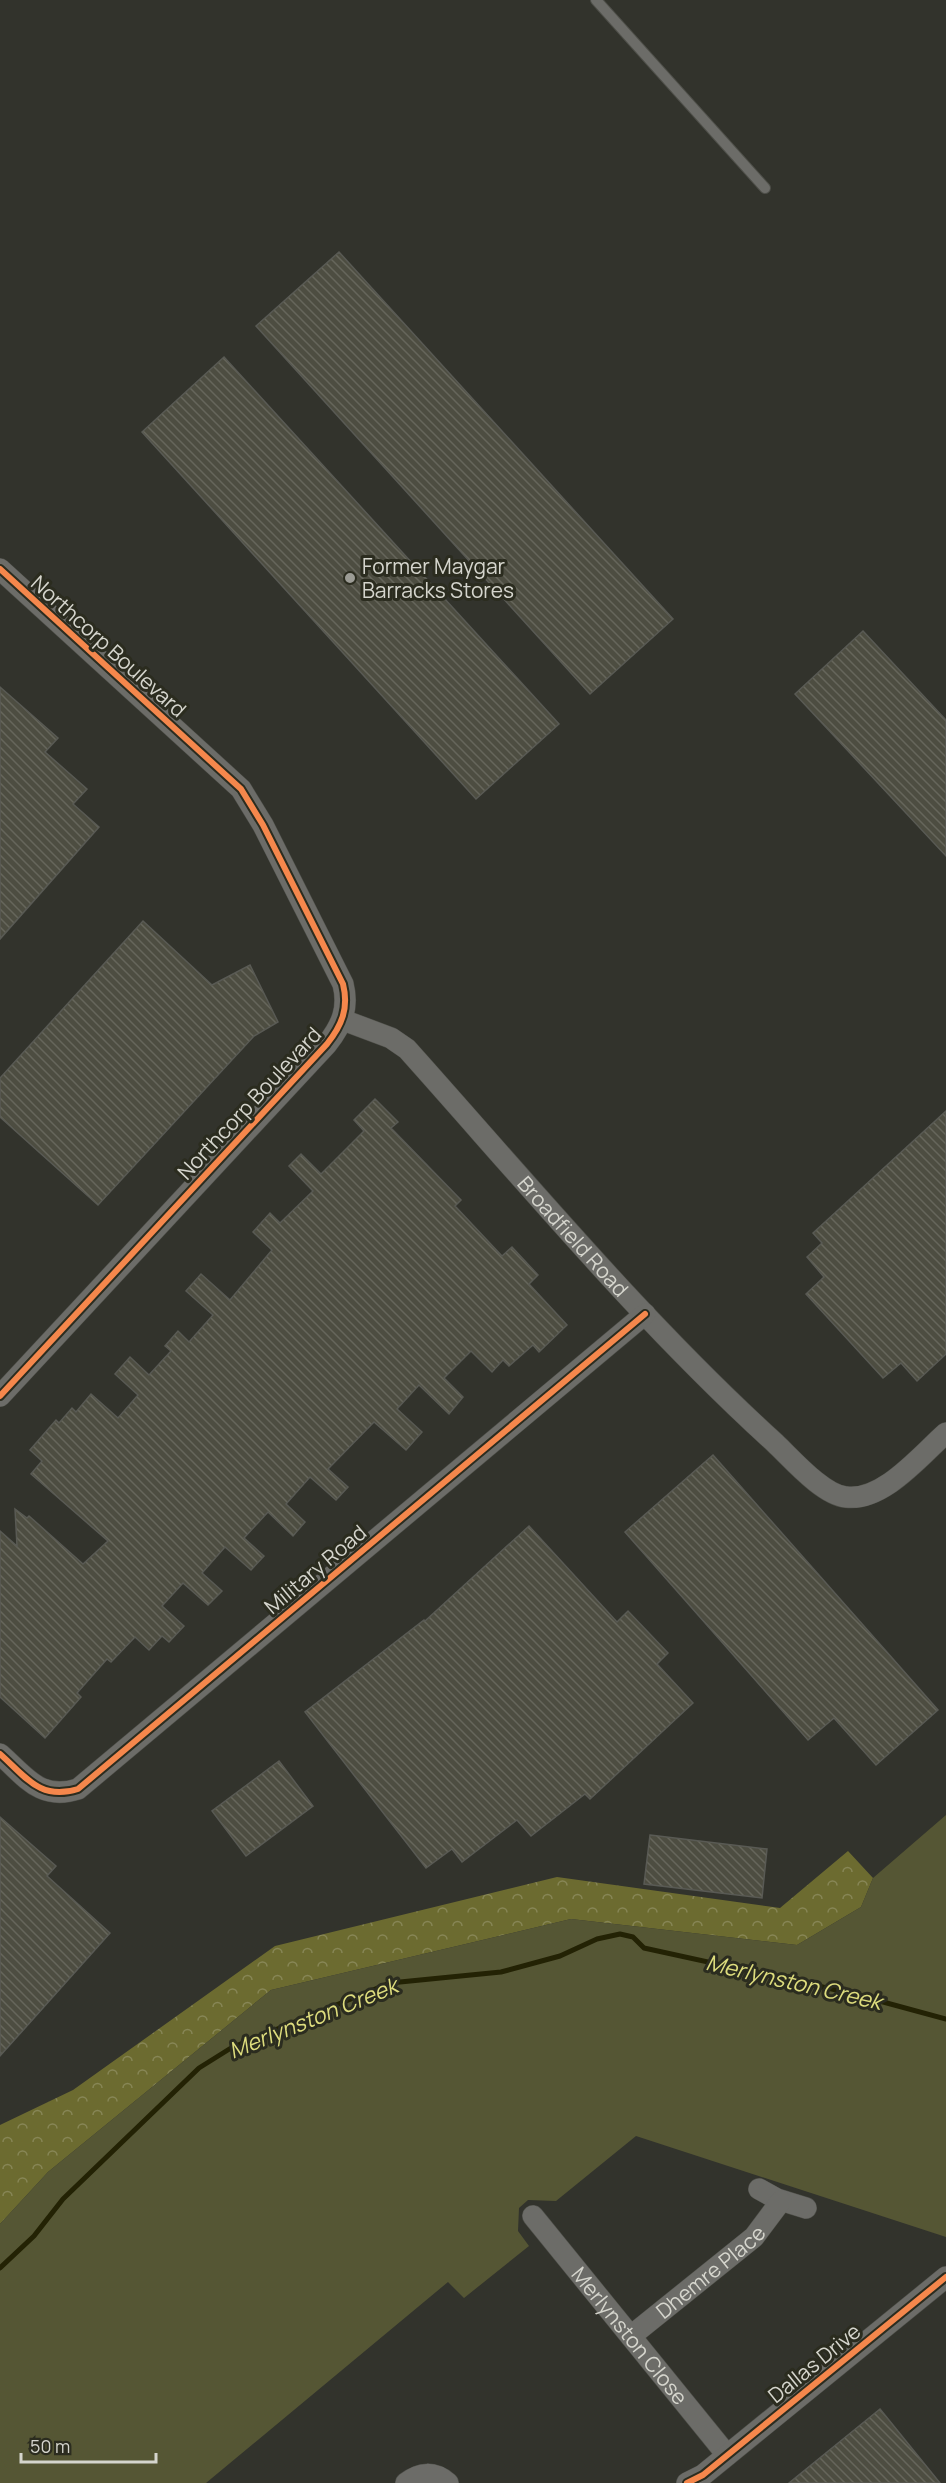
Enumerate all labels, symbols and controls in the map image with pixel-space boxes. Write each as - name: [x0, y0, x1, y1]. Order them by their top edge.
- place label: Former Maygar Barracks Stores: [362, 552, 514, 604]
- street label: Northcorp Boulevard: [26, 569, 192, 723]
- marker: Former Maygar Barracks Stores: [343, 571, 357, 585]
- street label: Northcorp Boulevard: [171, 1021, 327, 1185]
- street label: Broadfield Road: [512, 1170, 635, 1302]
- street label: Military Road: [258, 1518, 372, 1620]
- water label: Merlynston Creek: [703, 1947, 888, 2018]
- water label: Merlynston Creek: [224, 1969, 405, 2066]
- street label: Dhemre Place: [650, 2220, 772, 2325]
- street label: Merlynston Close: [566, 2261, 694, 2410]
- street label: Dallas Drive: [762, 2317, 866, 2409]
- scale bar: [21, 2426, 156, 2464]
- text: 50 m: [30, 2434, 70, 2458]

